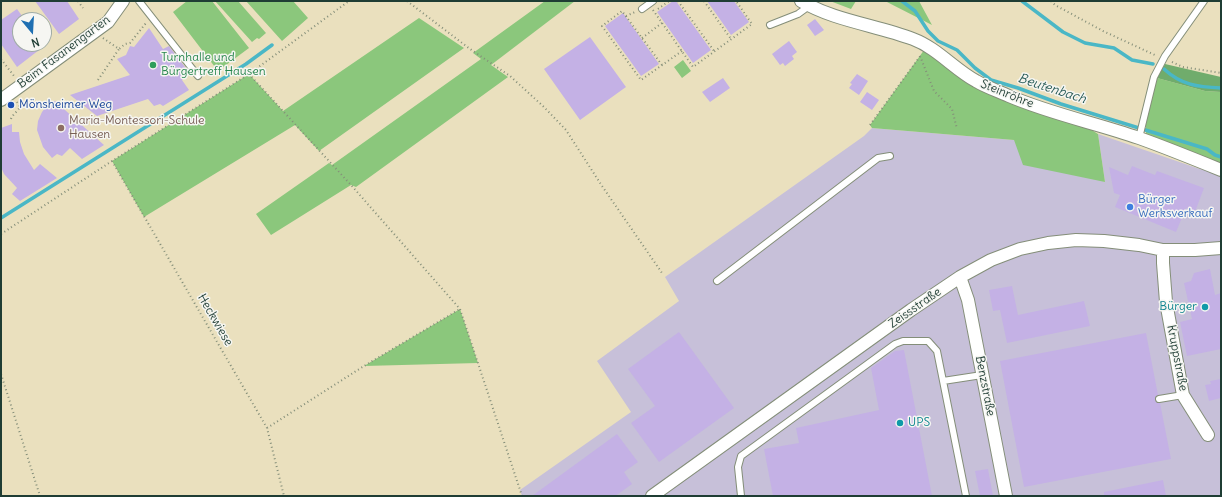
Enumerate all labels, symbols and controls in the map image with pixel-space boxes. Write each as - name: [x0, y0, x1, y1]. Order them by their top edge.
- north arrow: [12, 12, 52, 52]
- street label: Beim Fasanengarten: [15, 13, 113, 91]
- text: N: [30, 35, 41, 50]
- place label: Turnhalle und Bürgertreff Hausen: [161, 51, 266, 79]
- marker: Turnhalle und Bürgertreff Hausen: [148, 60, 158, 70]
- water label: Beutenbach: [1016, 71, 1088, 107]
- street label: Steinröhre: [978, 77, 1036, 111]
- place label: Mönsheimer Weg: [19, 98, 112, 112]
- marker: Mönsheimer Weg: [6, 100, 16, 110]
- place label: Maria-Montessori-Schule Hausen: [69, 114, 204, 142]
- marker: Maria-Montessori-Schule Hausen: [56, 123, 66, 133]
- place label: Bürger Werksverkauf: [1138, 193, 1212, 221]
- marker: Bürger Werksverkauf: [1125, 202, 1135, 212]
- street label: Zeissstraße: [886, 285, 944, 331]
- street label: Heckwiese: [194, 291, 236, 349]
- place label: Bürger: [1159, 300, 1197, 314]
- marker: Bürger: [1200, 302, 1210, 312]
- street label: Kruppstraße: [1164, 324, 1190, 392]
- street label: Benzstraße: [972, 355, 998, 417]
- place label: UPS: [908, 416, 930, 430]
- marker: UPS: [895, 418, 905, 428]

